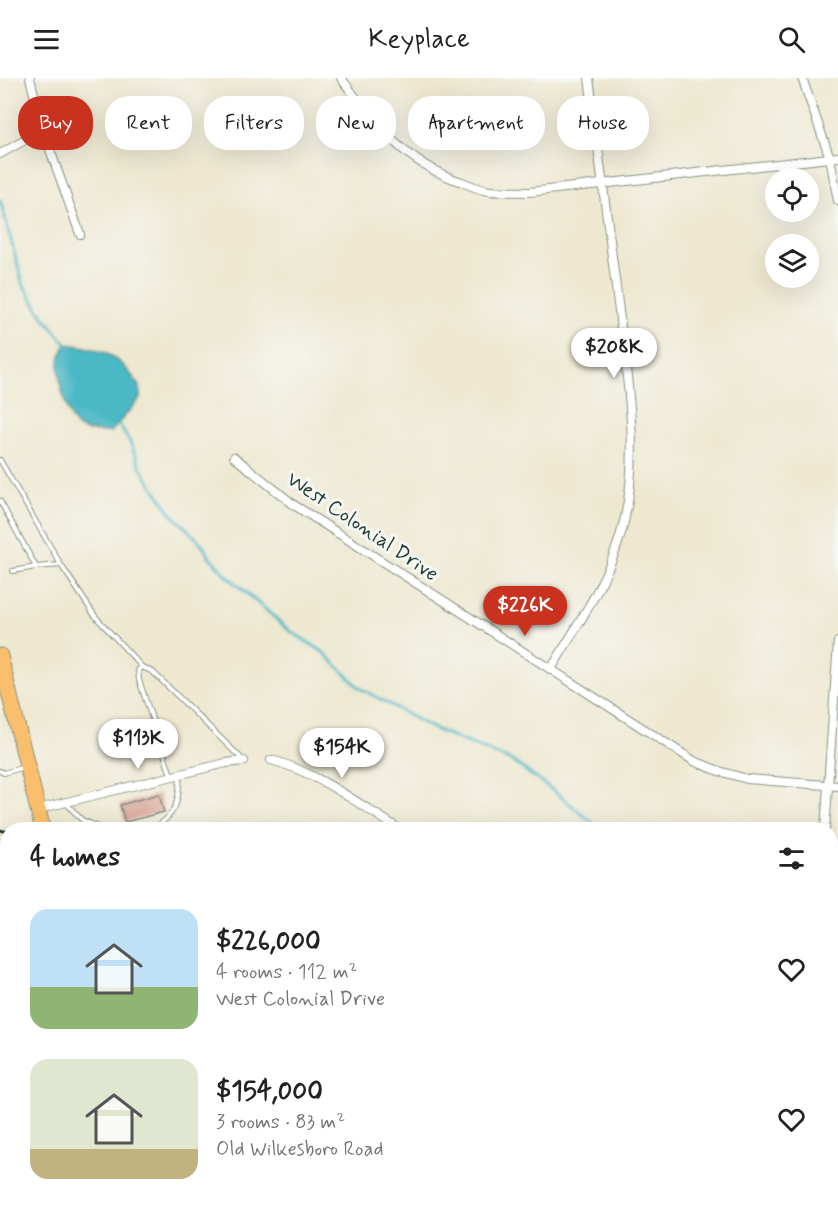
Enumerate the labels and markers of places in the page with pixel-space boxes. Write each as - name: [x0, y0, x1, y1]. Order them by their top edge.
- pin: $208K: [572, 328, 656, 379]
- pin: $226K: [483, 586, 567, 637]
- pin: $113K: [96, 719, 180, 770]
- pin: $154K: [300, 728, 384, 779]

